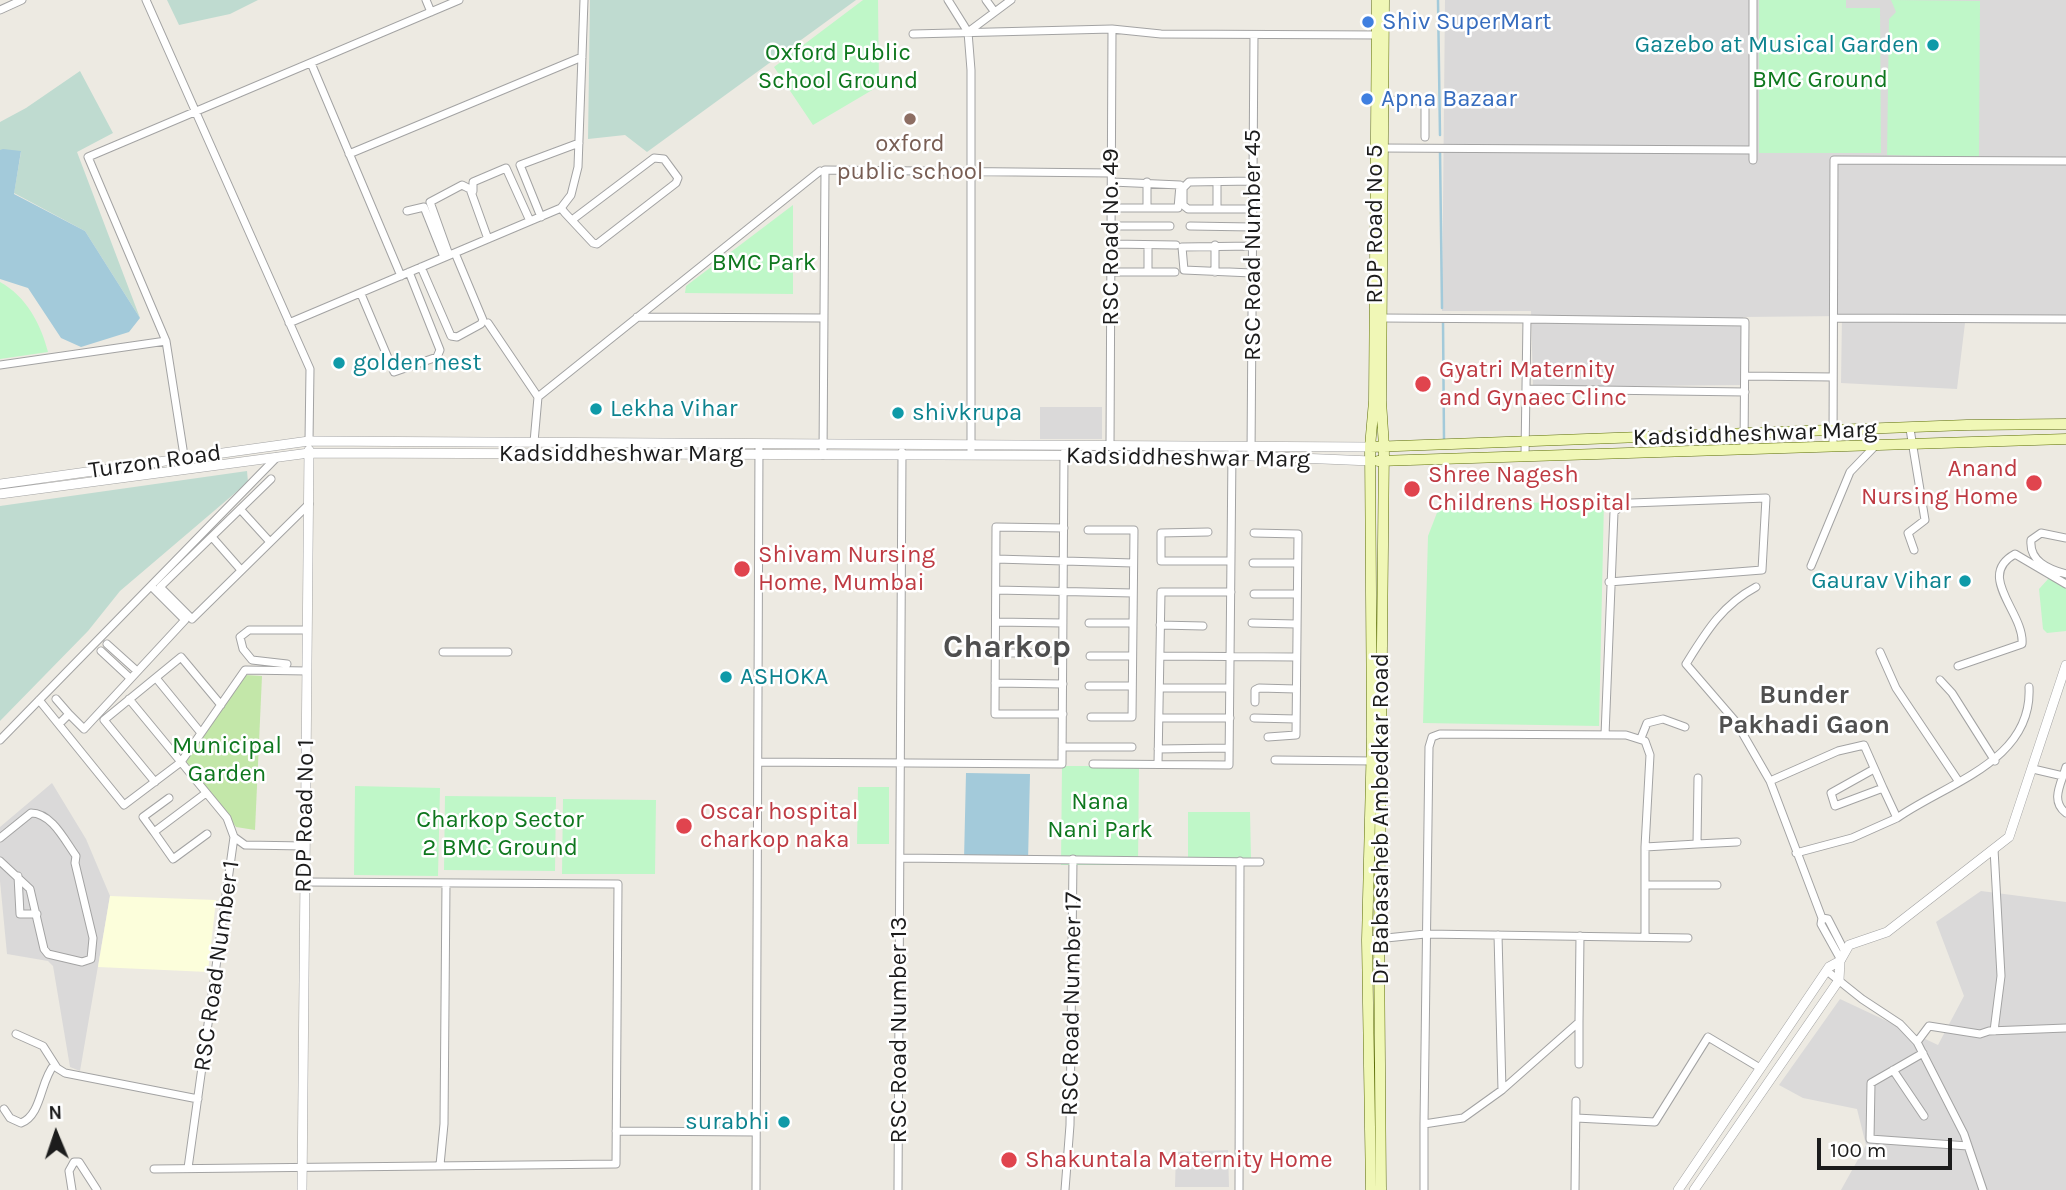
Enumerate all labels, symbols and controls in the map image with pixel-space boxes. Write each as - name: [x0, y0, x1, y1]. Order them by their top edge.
- place label: Shiv SuperMart: [1382, 8, 1551, 36]
- marker: Shiv SuperMart: [1360, 14, 1376, 30]
- place label: Gazebo at Musical Garden: [1635, 31, 1919, 59]
- marker: Gazebo at Musical Garden: [1925, 37, 1941, 53]
- park label: Oxford Public School Ground: [758, 39, 918, 95]
- park label: BMC Ground: [1752, 66, 1888, 94]
- place label: Apna Bazaar: [1381, 85, 1517, 113]
- marker: Apna Bazaar: [1359, 91, 1375, 107]
- marker: oxford public school: [902, 111, 918, 127]
- street label: RSC Road Number 45: [1239, 129, 1267, 361]
- place label: oxford public school: [836, 130, 984, 186]
- street label: RDP Road No 5: [1361, 144, 1389, 304]
- street label: RSC Road No. 49: [1097, 148, 1125, 326]
- park label: BMC Park: [712, 249, 816, 277]
- place label: golden nest: [353, 349, 482, 377]
- marker: golden nest: [331, 355, 347, 371]
- place label: Gyatri Maternity and Gynaec Clinc: [1439, 356, 1627, 412]
- marker: Gyatri Maternity and Gynaec Clinc: [1413, 374, 1433, 394]
- place label: Lekha Vihar: [610, 395, 737, 423]
- place label: shivkrupa: [912, 399, 1022, 427]
- marker: Lekha Vihar: [588, 401, 604, 417]
- marker: shivkrupa: [890, 405, 906, 421]
- street label: Kadsiddheshwar Marg: [1632, 415, 1878, 453]
- street label: Turzon Road: [87, 438, 223, 486]
- street label: Kadsiddheshwar Marg: [499, 440, 743, 468]
- street label: Kadsiddheshwar Marg: [1066, 441, 1310, 475]
- place label: Anand Nursing Home: [1861, 455, 2018, 511]
- place label: Shree Nagesh Childrens Hospital: [1428, 461, 1631, 517]
- marker: Anand Nursing Home: [2024, 473, 2044, 493]
- marker: Shree Nagesh Childrens Hospital: [1402, 479, 1422, 499]
- place label: Shivam Nursing Home, Mumbai: [758, 541, 935, 597]
- marker: Shivam Nursing Home, Mumbai: [732, 559, 752, 579]
- place label: Gaurav Vihar: [1811, 567, 1951, 595]
- marker: Gaurav Vihar: [1957, 573, 1973, 589]
- district label: Charkop: [943, 629, 1071, 667]
- street label: Dr Babasaheb Ambedkar Road: [1367, 653, 1395, 985]
- place label: ASHOKA: [740, 663, 828, 691]
- marker: ASHOKA: [718, 669, 734, 685]
- district label: Bunder Pakhadi Gaon: [1718, 680, 1890, 742]
- park label: Municipal Garden: [172, 732, 282, 788]
- street label: RDP Road No 1: [289, 739, 321, 893]
- park label: Nana Nani Park: [1047, 788, 1153, 844]
- place label: Oscar hospital charkop naka: [700, 798, 858, 854]
- park label: Charkop Sector 2 BMC Ground: [416, 806, 584, 862]
- marker: Oscar hospital charkop naka: [674, 816, 694, 836]
- street label: RSC Road Number 1: [188, 859, 246, 1073]
- street label: RSC Road Number 17: [1056, 892, 1088, 1116]
- street label: RSC Road Number 13: [885, 917, 913, 1143]
- north arrow: [21, 1099, 91, 1169]
- text: N: [48, 1102, 62, 1124]
- place label: surabhi: [685, 1108, 770, 1136]
- marker: surabhi: [776, 1114, 792, 1130]
- scale bar: [1821, 1124, 1956, 1168]
- text: 100 m: [1830, 1138, 1887, 1162]
- place label: Shakuntala Maternity Home: [1025, 1146, 1333, 1174]
- marker: Shakuntala Maternity Home: [999, 1150, 1019, 1170]

